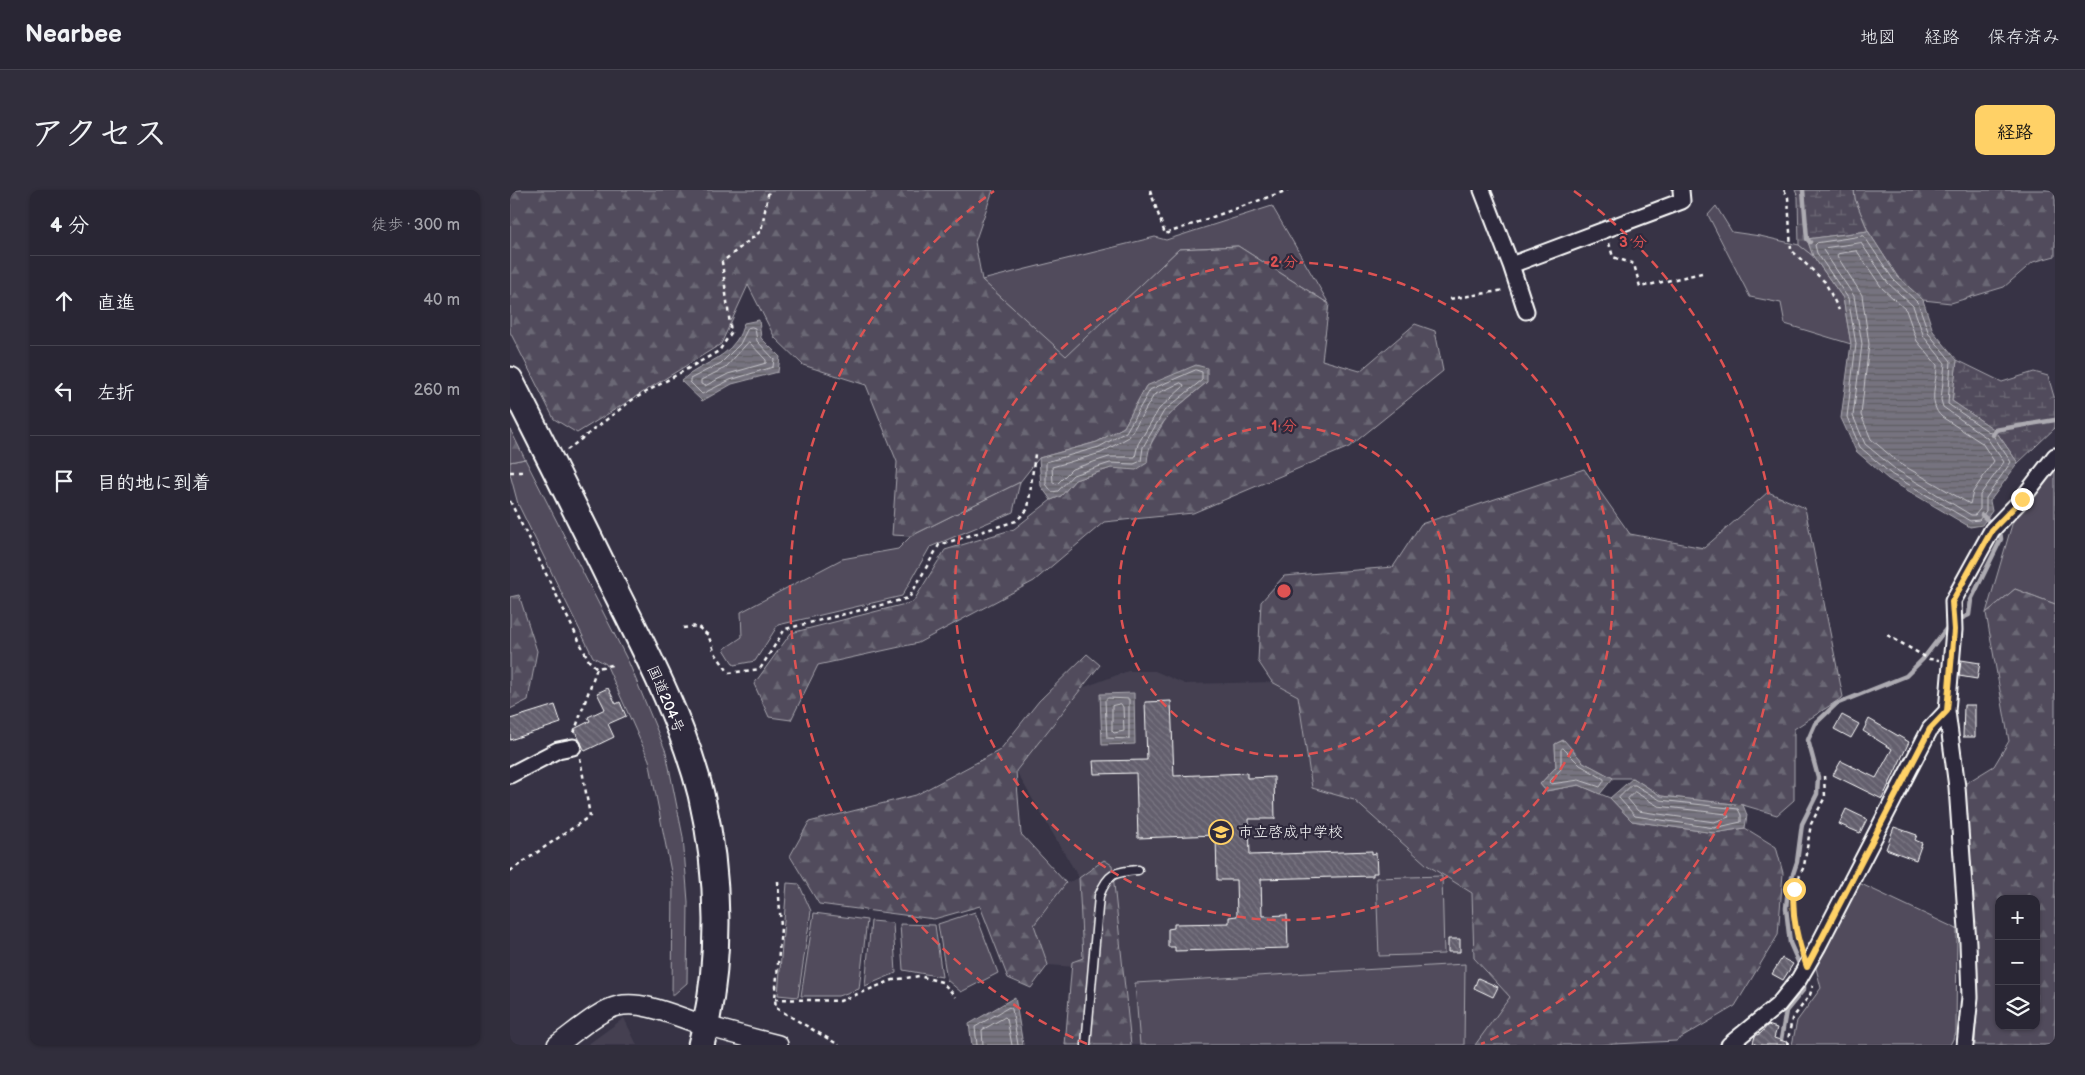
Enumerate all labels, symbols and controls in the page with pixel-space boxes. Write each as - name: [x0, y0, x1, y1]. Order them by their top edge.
- text: Nearbee: [25, 20, 122, 49]
- text: 地図: [1860, 27, 1896, 48]
- text: 経路: [1924, 27, 1960, 48]
- text: 保存済み: [1988, 27, 2060, 48]
- button: 経路: [1975, 105, 2055, 155]
- text: アクセス: [30, 113, 168, 156]
- text: 4 分: [50, 213, 89, 238]
- text: 徒歩 · 300 m: [371, 216, 460, 235]
- text: 3 分: [1619, 233, 1647, 252]
- text: 2 分: [1270, 253, 1298, 272]
- icon: ahead: [50, 287, 78, 315]
- text: 40 m: [423, 291, 460, 310]
- text: 直進: [97, 292, 135, 315]
- icon: left: [50, 377, 78, 405]
- text: 260 m: [414, 381, 460, 400]
- text: 左折: [97, 382, 135, 405]
- text: 1 分: [1271, 417, 1297, 436]
- icon: arrive: [50, 467, 78, 495]
- text: 目的地に到着: [97, 472, 211, 495]
- route end: [2011, 488, 2034, 511]
- centre of rings: [1275, 582, 1293, 600]
- street label: 国道204号: [643, 662, 688, 736]
- school or university icon: 市立啓成中学校: [1208, 819, 1234, 845]
- place label: 市立啓成中学校: [1238, 823, 1343, 842]
- route start: [1783, 878, 1806, 901]
- map controls: [1995, 895, 2040, 1030]
- button: +: [1995, 895, 2040, 940]
- button: −: [1995, 940, 2040, 985]
- button: layers: [1995, 985, 2040, 1030]

